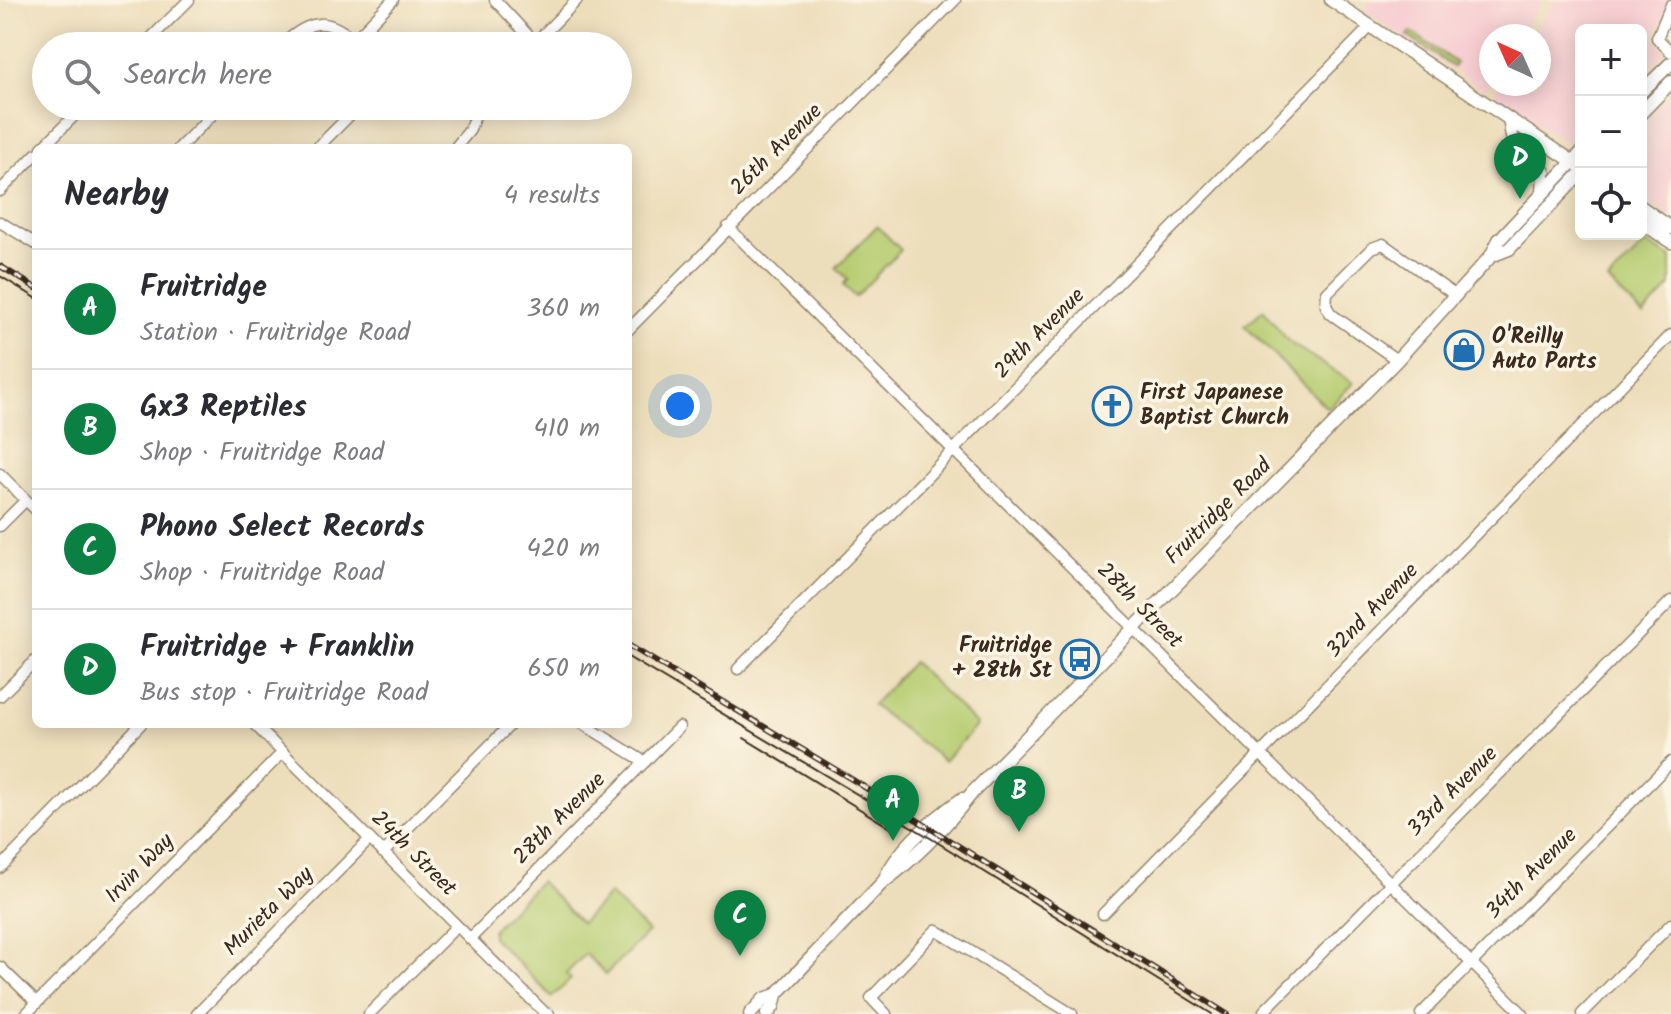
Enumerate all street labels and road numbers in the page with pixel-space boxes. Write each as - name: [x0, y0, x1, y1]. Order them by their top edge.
- street label: 26th Avenue: [723, 96, 831, 204]
- street label: 29th Avenue: [986, 280, 1094, 388]
- street label: Fruitridge Road: [1157, 449, 1282, 574]
- street label: 28th Street: [1087, 554, 1191, 658]
- street label: 32nd Avenue: [1318, 555, 1428, 667]
- street label: 33rd Avenue: [1399, 738, 1507, 846]
- street label: 28th Avenue: [505, 764, 615, 874]
- street label: 24th Street: [362, 803, 465, 906]
- street label: 34th Avenue: [1478, 820, 1586, 928]
- street label: Irvin Way: [97, 825, 183, 912]
- street label: Murieta Way: [216, 858, 323, 965]

